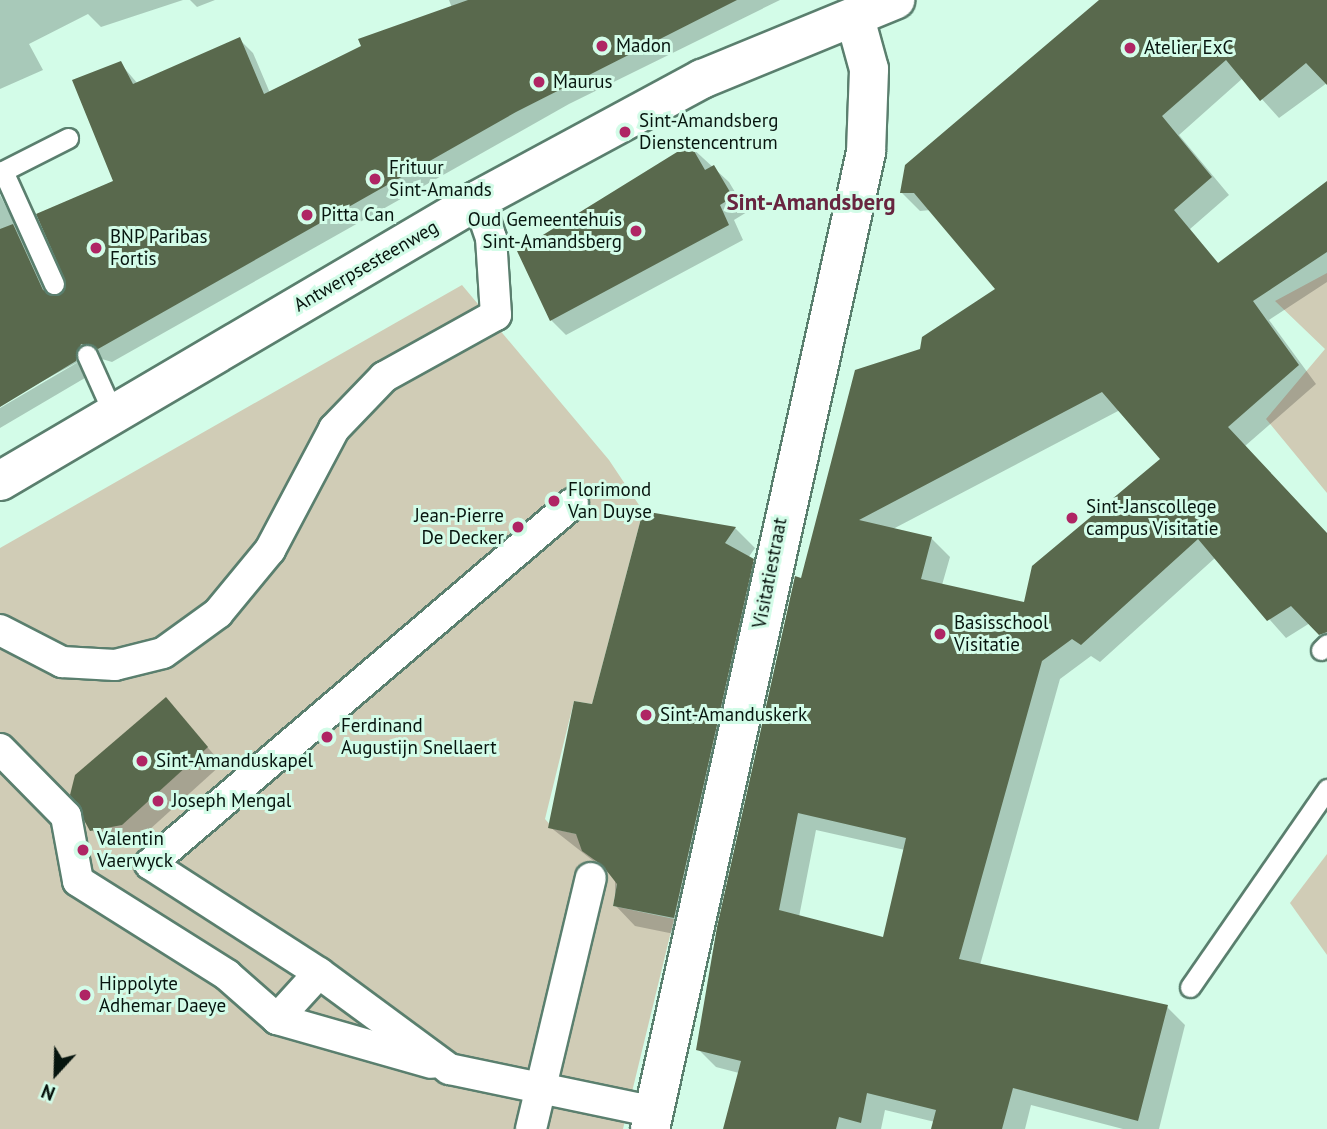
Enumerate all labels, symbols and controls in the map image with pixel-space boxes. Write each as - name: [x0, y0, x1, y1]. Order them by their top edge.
- place label: Madon: [616, 35, 671, 57]
- place label: Atelier ExC: [1144, 37, 1233, 59]
- marker: Madon: [594, 38, 610, 54]
- marker: Atelier ExC: [1122, 40, 1138, 56]
- place label: Maurus: [553, 71, 612, 93]
- marker: Maurus: [531, 74, 547, 90]
- place label: Sint-Amandsberg Dienstencentrum: [639, 110, 778, 154]
- marker: Sint-Amandsberg Dienstencentrum: [617, 124, 633, 140]
- place label: Frituur Sint-Amands: [389, 157, 492, 201]
- marker: Frituur Sint-Amands: [367, 171, 383, 187]
- district label: Sint-Amandsberg: [726, 188, 896, 216]
- place label: Pitta Can: [321, 204, 394, 226]
- marker: Pitta Can: [299, 207, 315, 223]
- place label: Oud Gemeentehuis Sint-Amandsberg: [468, 209, 622, 253]
- street label: Antwerpsesteenweg: [290, 215, 442, 317]
- marker: Oud Gemeentehuis Sint-Amandsberg: [628, 223, 644, 239]
- place label: BNP Paribas Fortis: [110, 226, 208, 270]
- marker: BNP Paribas Fortis: [88, 240, 104, 256]
- place label: Florimond Van Duyse: [568, 479, 652, 523]
- marker: Florimond Van Duyse: [546, 493, 562, 509]
- place label: Sint-Janscollege campus Visitatie: [1086, 496, 1219, 540]
- place label: Jean-Pierre De Decker: [414, 505, 504, 549]
- marker: Sint-Janscollege campus Visitatie: [1064, 510, 1080, 526]
- street label: Visitatiestraat: [748, 516, 792, 630]
- marker: Jean-Pierre De Decker: [510, 519, 526, 535]
- place label: Basisschool Visitatie: [954, 612, 1048, 656]
- marker: Basisschool Visitatie: [932, 626, 948, 642]
- place label: Sint-Amanduskerk: [660, 704, 807, 726]
- marker: Sint-Amanduskerk: [638, 707, 654, 723]
- place label: Ferdinand Augustijn Snellaert: [341, 715, 497, 759]
- marker: Ferdinand Augustijn Snellaert: [319, 729, 335, 745]
- place label: Sint-Amanduskapel: [156, 750, 313, 772]
- marker: Sint-Amanduskapel: [134, 753, 150, 769]
- place label: Joseph Mengal: [172, 790, 291, 812]
- marker: Joseph Mengal: [150, 793, 166, 809]
- place label: Valentin Vaerwyck: [97, 828, 173, 872]
- marker: Valentin Vaerwyck: [75, 842, 91, 858]
- place label: Hippolyte Adhemar Daeye: [99, 973, 226, 1017]
- marker: Hippolyte Adhemar Daeye: [77, 987, 93, 1003]
- north arrow: [21, 1038, 91, 1108]
- text: N: [38, 1079, 58, 1106]

